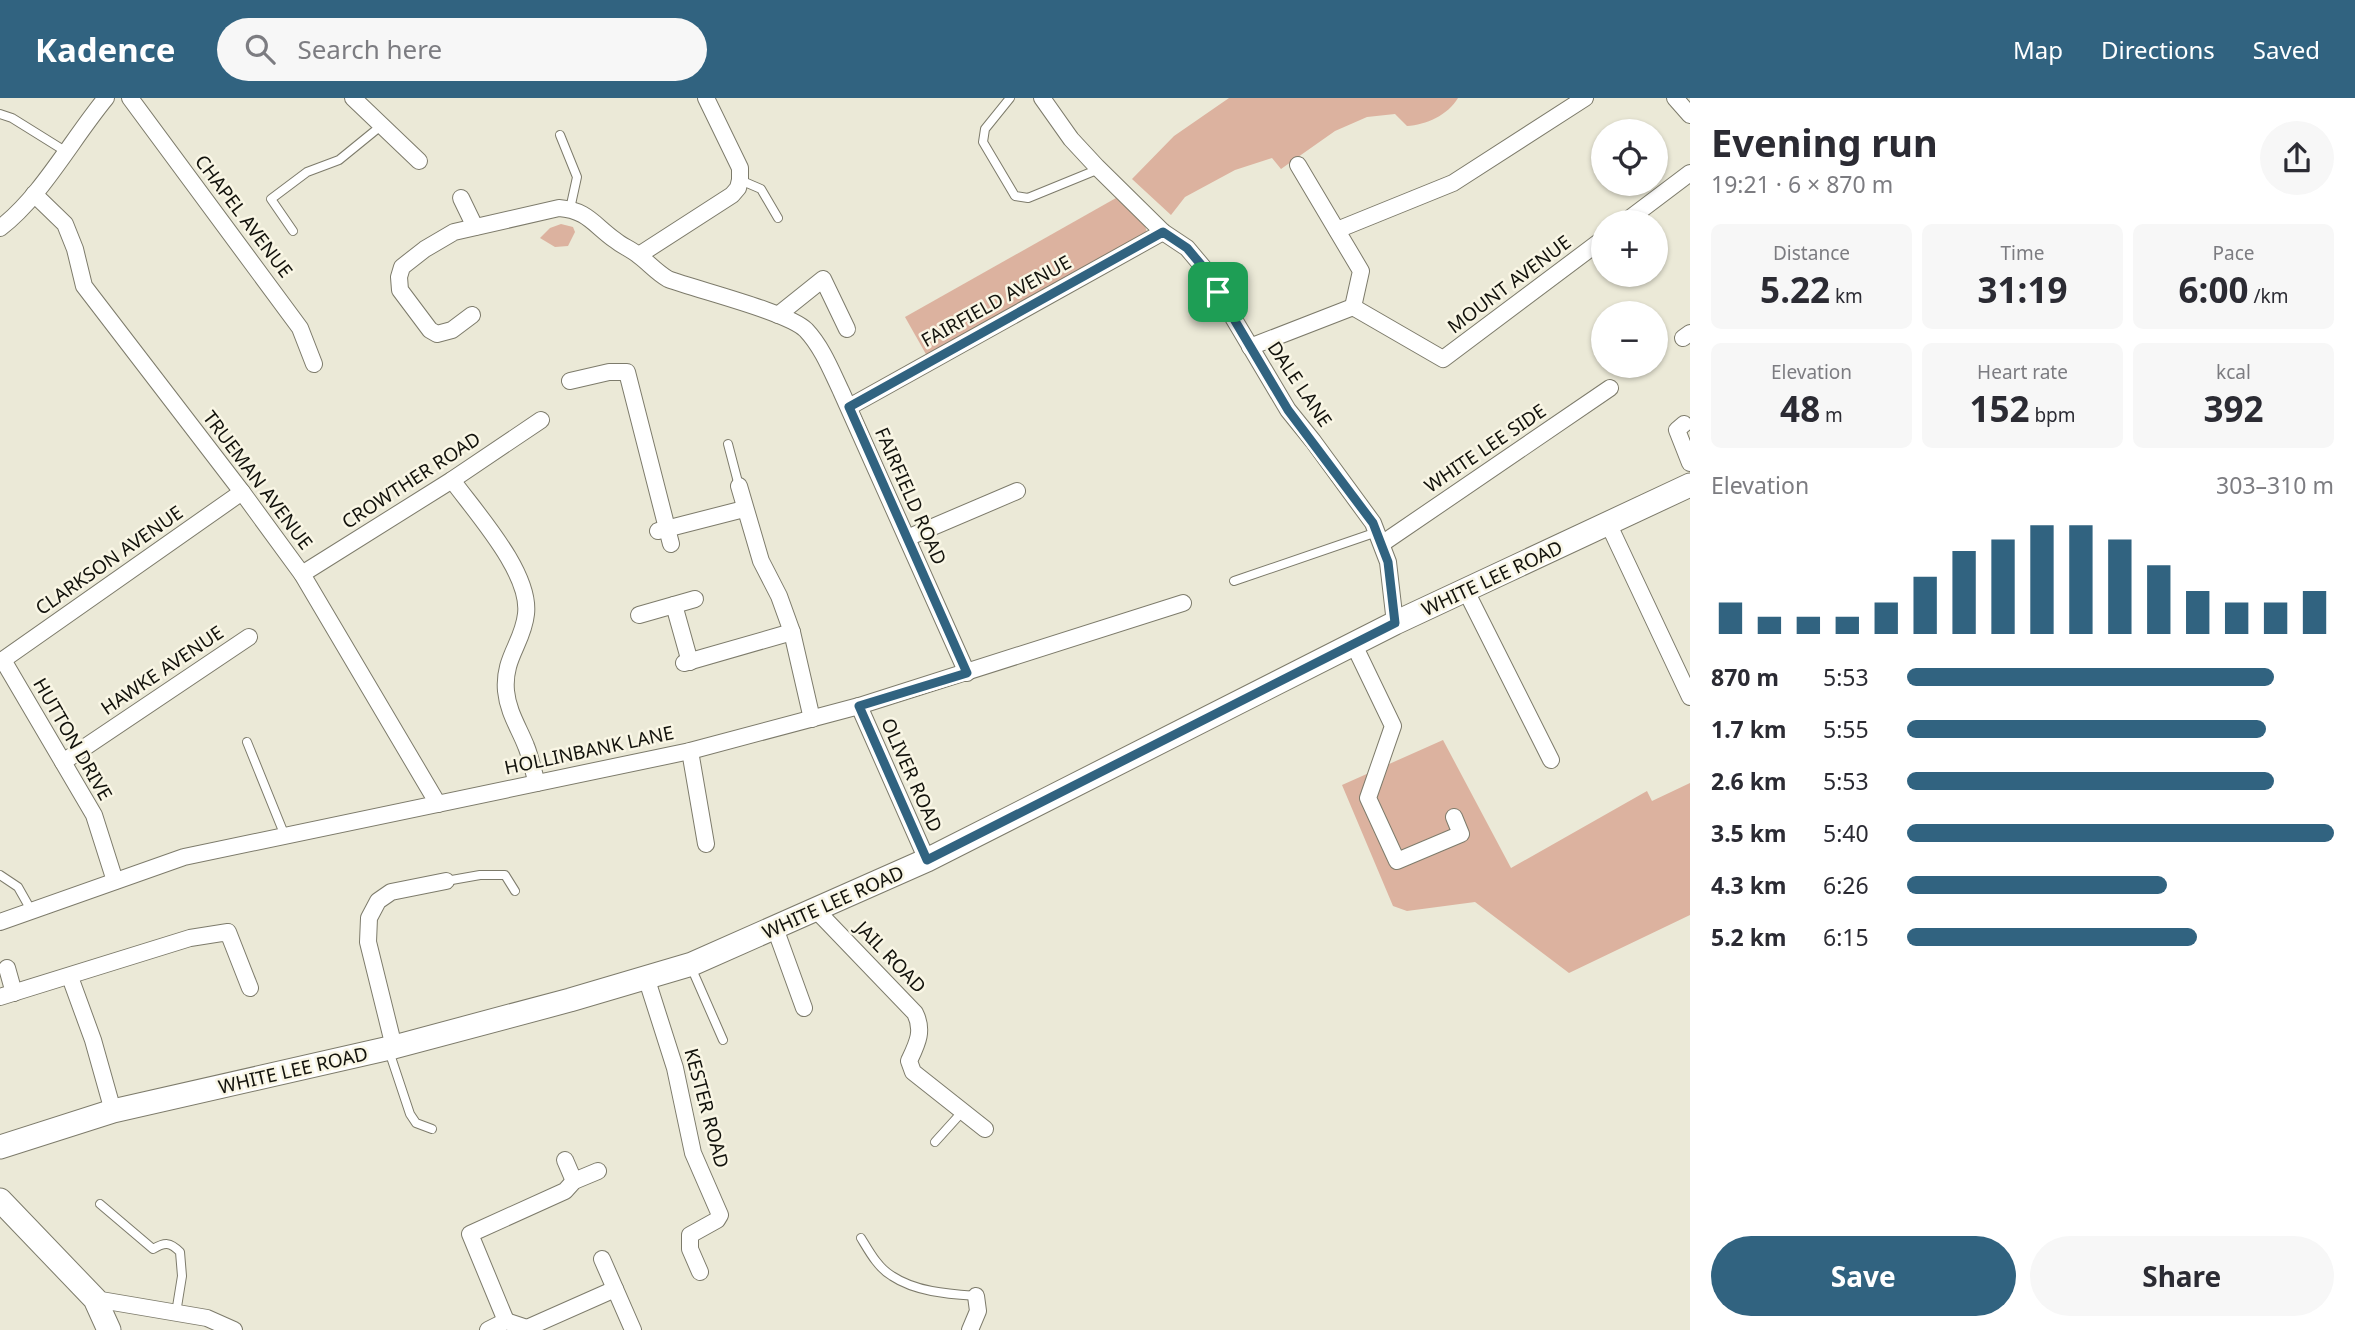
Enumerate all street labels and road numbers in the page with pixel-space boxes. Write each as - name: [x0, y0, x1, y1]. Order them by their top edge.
- street label: CHAPEL AVENUE: [189, 149, 299, 283]
- street label: MOUNT AVENUE: [1442, 229, 1576, 339]
- street label: FAIRFIELD AVENUE: [916, 249, 1076, 353]
- street label: DALE LANE: [1262, 336, 1338, 432]
- street label: WHITE LEE SIDE: [1419, 398, 1551, 498]
- street label: TRUEMAN AVENUE: [197, 405, 319, 555]
- street label: FAIRFIELD ROAD: [869, 423, 953, 569]
- street label: CROWTHER ROAD: [337, 425, 485, 535]
- street label: CLARKSON AVENUE: [30, 499, 188, 621]
- street label: WHITE LEE ROAD: [1417, 534, 1567, 622]
- street label: HAWKE AVENUE: [96, 619, 228, 721]
- street label: HUTTON DRIVE: [27, 673, 119, 805]
- street label: OLIVER ROAD: [875, 714, 949, 836]
- street label: HOLLINBANK LANE: [502, 719, 676, 781]
- street label: WHITE LEE ROAD: [758, 859, 908, 945]
- street label: JAIL ROAD: [849, 914, 932, 999]
- street label: WHITE LEE ROAD: [216, 1040, 370, 1100]
- street label: KESTER ROAD: [679, 1045, 735, 1171]

